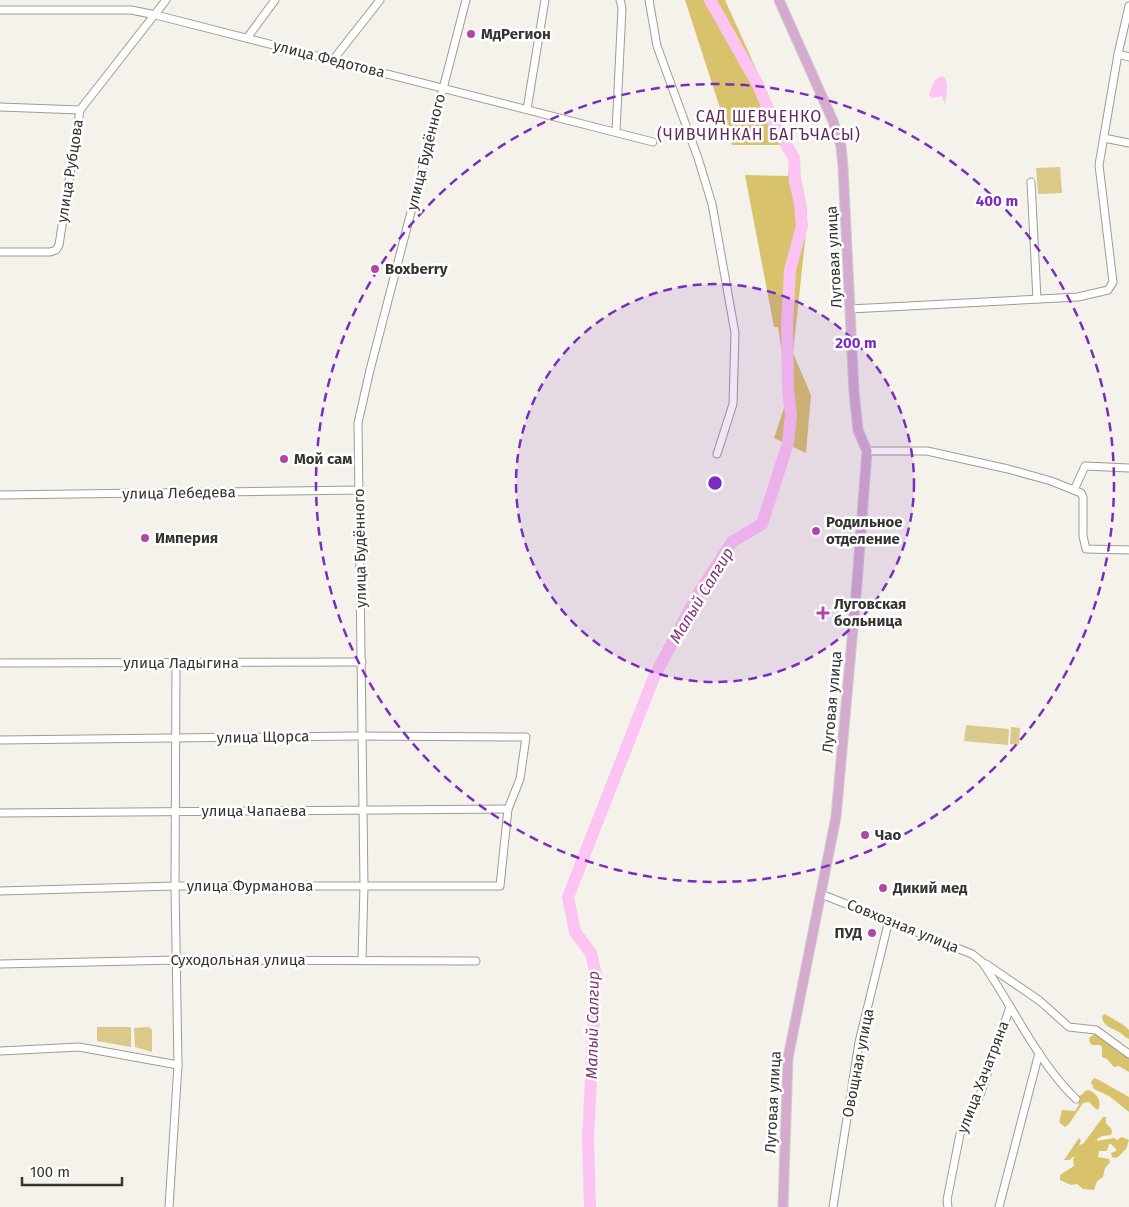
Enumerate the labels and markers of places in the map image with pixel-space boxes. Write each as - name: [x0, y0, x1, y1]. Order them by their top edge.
- place label: МдРегион: [481, 25, 551, 43]
- marker: МдРегион: [465, 28, 477, 40]
- place label: Boxberry: [385, 260, 448, 278]
- marker: Boxberry: [369, 263, 381, 275]
- place label: Мой сам: [294, 450, 352, 468]
- marker: Мой сам: [278, 453, 290, 465]
- centre of rings: [706, 474, 724, 492]
- place label: Родильное отделение: [826, 513, 903, 548]
- marker: Родильное отделение: [810, 525, 822, 537]
- place label: Империя: [155, 529, 218, 547]
- marker: Империя: [139, 532, 151, 544]
- place label: Луговская больница: [834, 595, 906, 630]
- marker: Луговская больница: [816, 606, 830, 620]
- place label: Чао: [875, 826, 902, 844]
- marker: Чао: [859, 829, 871, 841]
- place label: Дикий мед: [892, 879, 968, 897]
- marker: Дикий мед: [877, 882, 889, 894]
- place label: ПУД: [834, 924, 863, 942]
- marker: ПУД: [866, 927, 878, 939]

